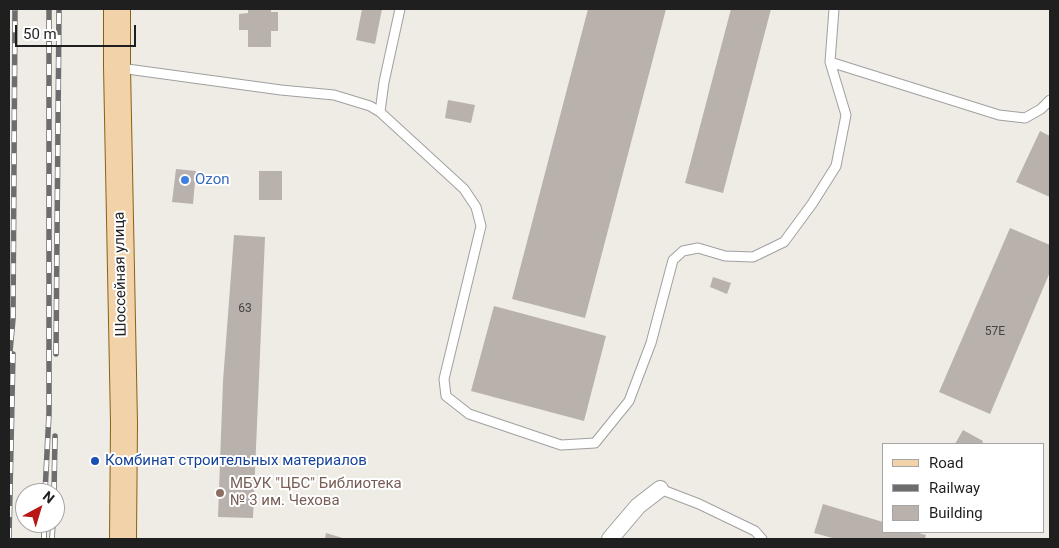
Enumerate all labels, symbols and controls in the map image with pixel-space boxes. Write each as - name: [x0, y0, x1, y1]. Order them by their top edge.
- scale bar: [18, 15, 139, 47]
- text: 50 m: [23, 25, 57, 43]
- place label: Ozon: [195, 171, 229, 189]
- marker: Ozon: [179, 174, 191, 186]
- street label: Шоссейная улица: [111, 211, 131, 337]
- house number: 63: [238, 302, 252, 316]
- house number: 57Е: [985, 325, 1005, 339]
- legend: [882, 443, 1044, 533]
- place label: Комбинат строительных материалов: [105, 452, 367, 470]
- text: Road: [929, 454, 963, 472]
- marker: Комбинат строительных материалов: [89, 455, 101, 467]
- place label: МБУК "ЦБС" Библиотека № 3 им. Чехова: [230, 475, 402, 510]
- text: Railway: [929, 479, 980, 497]
- north arrow: [15, 483, 65, 533]
- marker: МБУК "ЦБС" Библиотека № 3 им. Чехова: [214, 487, 226, 499]
- text: N: [40, 488, 58, 506]
- text: Building: [929, 504, 983, 522]

